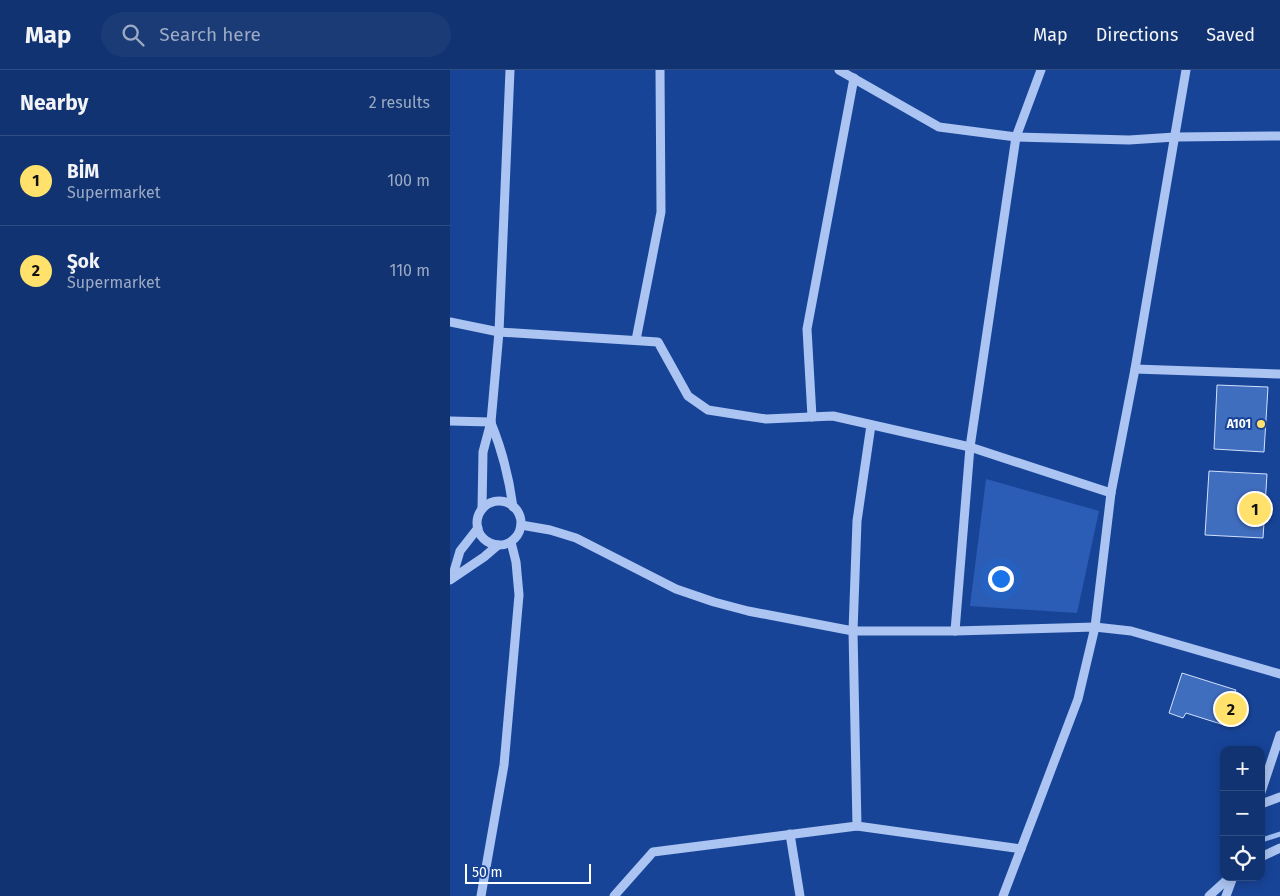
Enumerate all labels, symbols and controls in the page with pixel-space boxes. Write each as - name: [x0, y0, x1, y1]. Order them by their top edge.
- search box: [101, 12, 451, 57]
- text: Map: [25, 21, 71, 49]
- icon: search: [119, 21, 147, 49]
- text: Search here: [159, 23, 261, 46]
- text: Map: [1033, 24, 1068, 46]
- text: Directions: [1096, 24, 1178, 46]
- text: Saved: [1206, 24, 1255, 46]
- text: Nearby: [20, 90, 88, 116]
- text: 2 results: [369, 93, 430, 112]
- text: BİM: [67, 160, 99, 183]
- text: 1: [32, 171, 40, 190]
- text: 100 m: [387, 171, 430, 190]
- text: Supermarket: [67, 183, 161, 202]
- text: Şok: [67, 250, 99, 273]
- text: 2: [32, 261, 40, 280]
- text: 110 m: [389, 261, 430, 280]
- text: Supermarket: [67, 273, 161, 292]
- place label: A101: [1226, 417, 1251, 431]
- marker: A101: [1255, 418, 1267, 430]
- pin: 1: [1239, 490, 1271, 528]
- your location: [988, 566, 1014, 592]
- pin: 2: [1215, 690, 1247, 728]
- map controls: [1220, 746, 1265, 881]
- button: +: [1220, 746, 1265, 791]
- button: −: [1220, 791, 1265, 836]
- button: locate: [1220, 836, 1265, 881]
- scale bar: [465, 861, 591, 884]
- text: 50 m: [472, 864, 503, 881]

